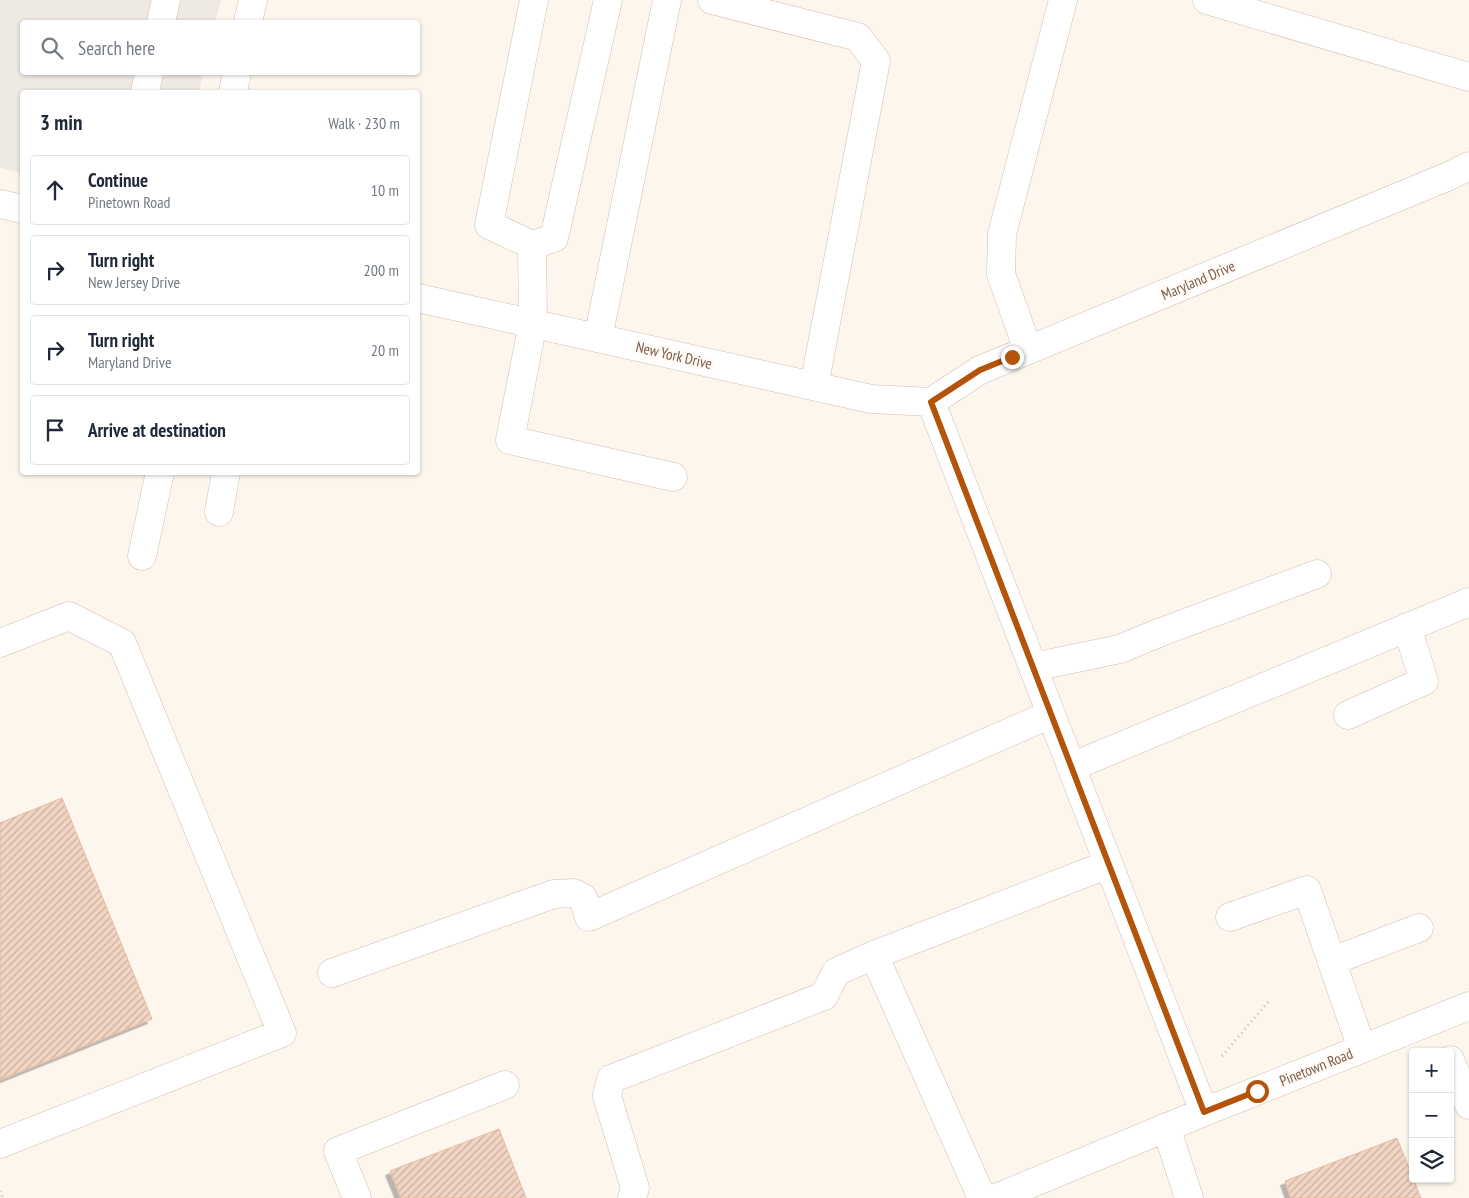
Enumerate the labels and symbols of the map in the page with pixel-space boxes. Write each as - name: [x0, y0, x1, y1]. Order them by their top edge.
- street label: Maryland Drive: [1158, 256, 1238, 304]
- street label: New York Drive: [634, 337, 714, 373]
- route end: [1001, 346, 1024, 369]
- street label: Pinetown Road: [1277, 1044, 1355, 1090]
- route start: [1246, 1080, 1269, 1103]

